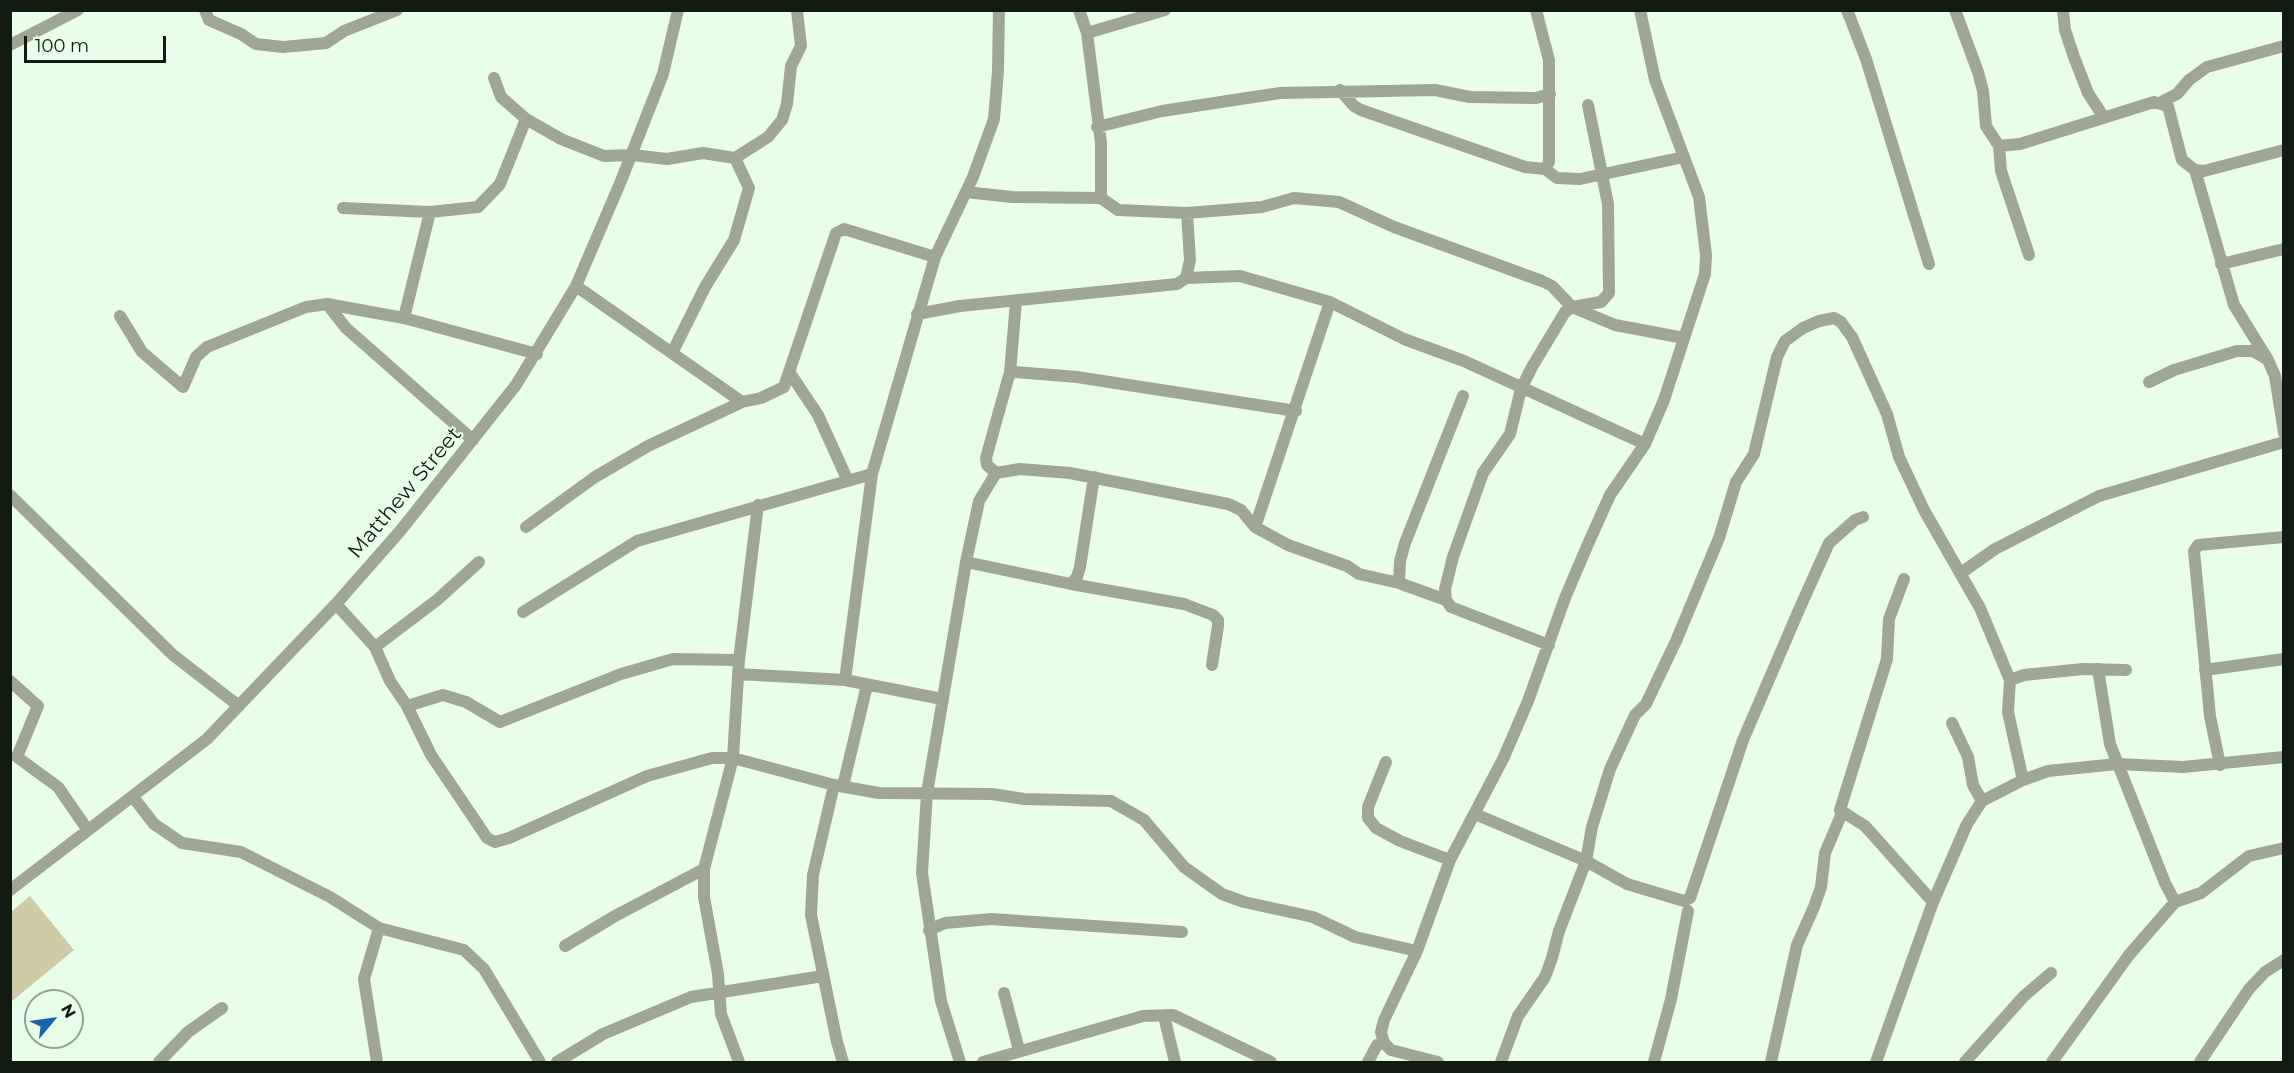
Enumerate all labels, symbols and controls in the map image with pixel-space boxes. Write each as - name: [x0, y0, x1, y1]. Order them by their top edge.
- scale bar: [27, 24, 170, 62]
- text: 100 m: [35, 35, 89, 57]
- street label: Matthew Street: [343, 422, 467, 564]
- north arrow: [24, 989, 84, 1049]
- text: N: [57, 1001, 80, 1021]

